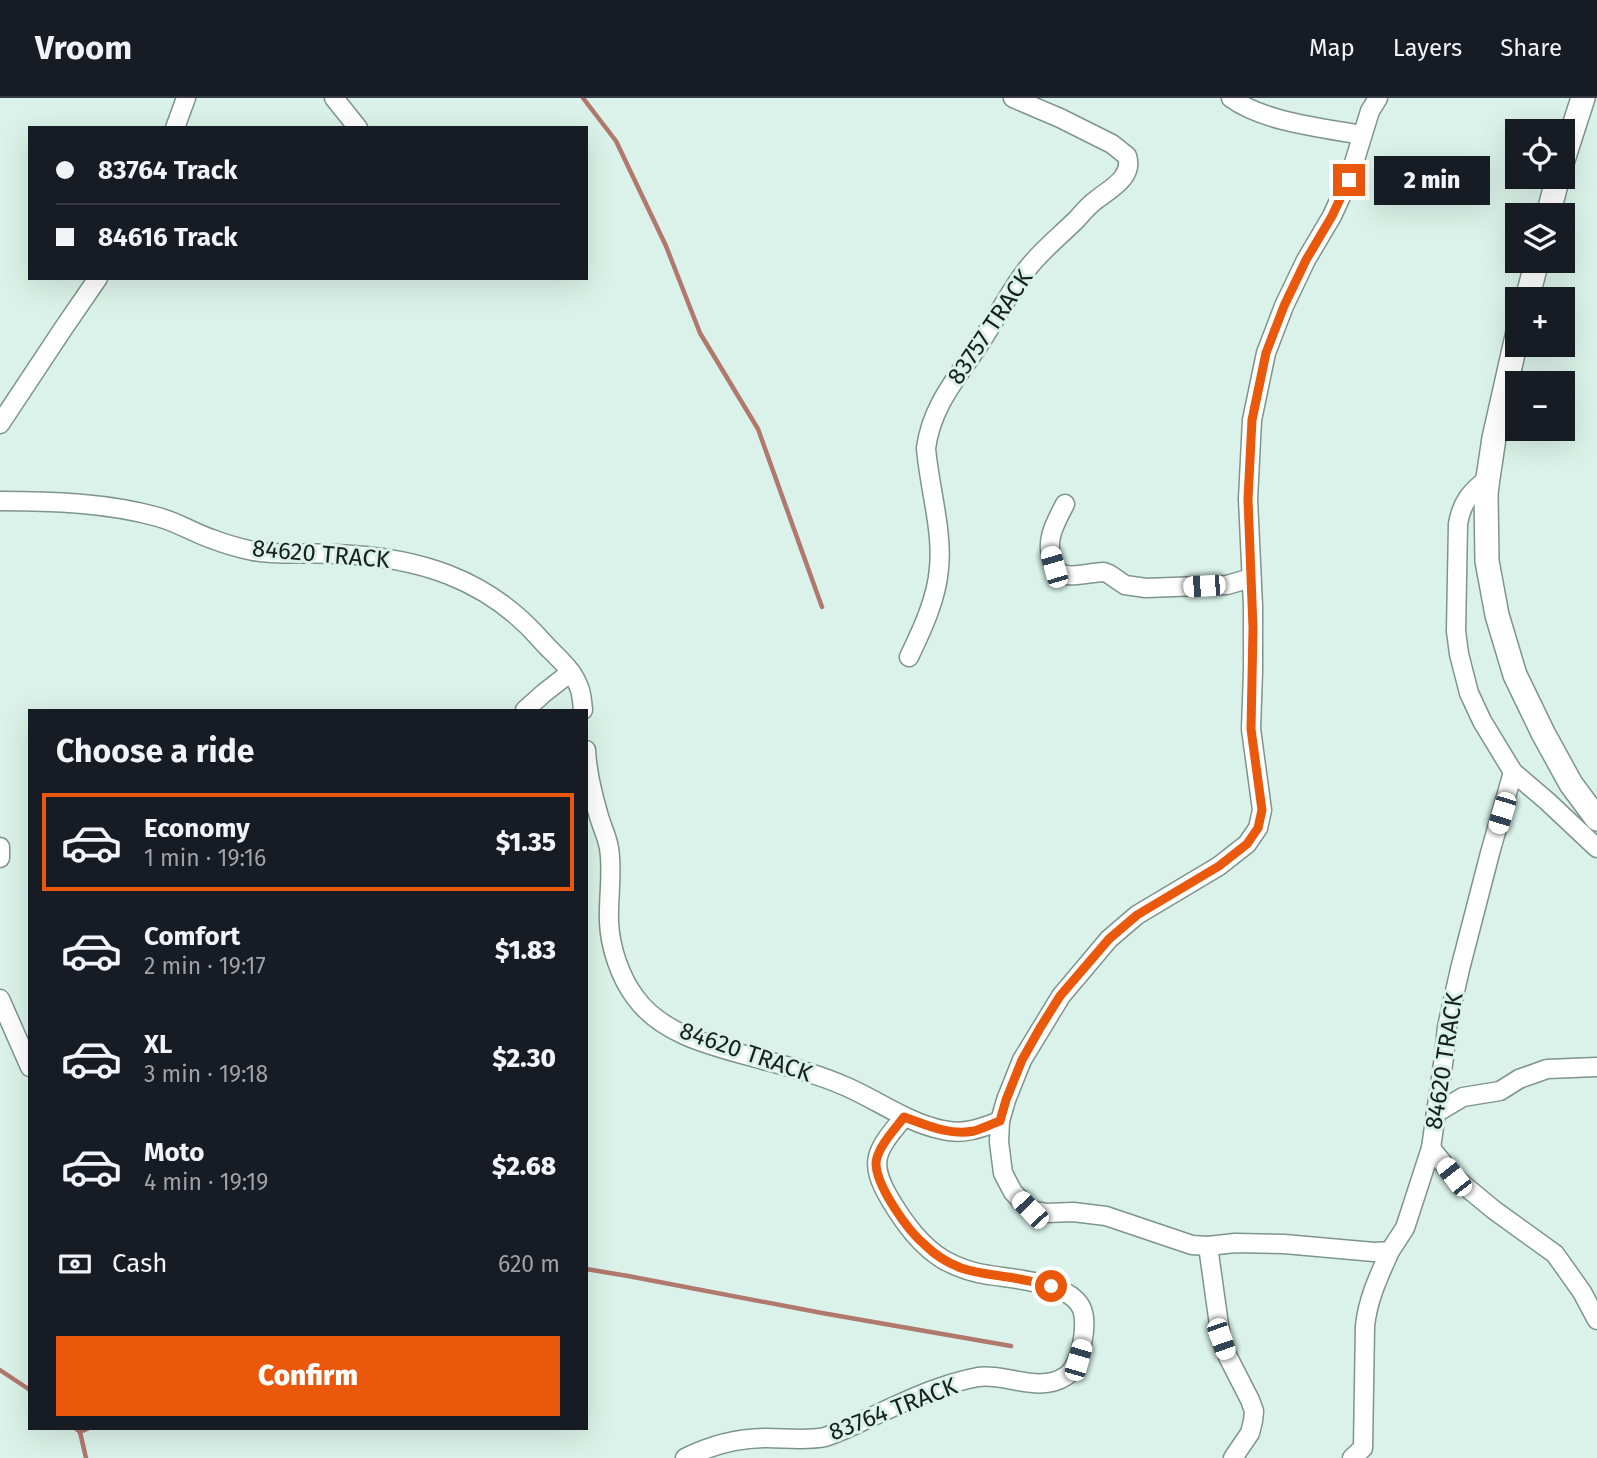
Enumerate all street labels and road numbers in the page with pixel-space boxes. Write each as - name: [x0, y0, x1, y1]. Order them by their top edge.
- street label: 83757 TRACK: [942, 264, 1039, 389]
- street label: 84620 TRACK: [251, 534, 392, 574]
- street label: 84620 TRACK: [1419, 990, 1469, 1131]
- street label: 84620 TRACK: [676, 1016, 817, 1088]
- street label: 83764 TRACK: [825, 1371, 962, 1446]

